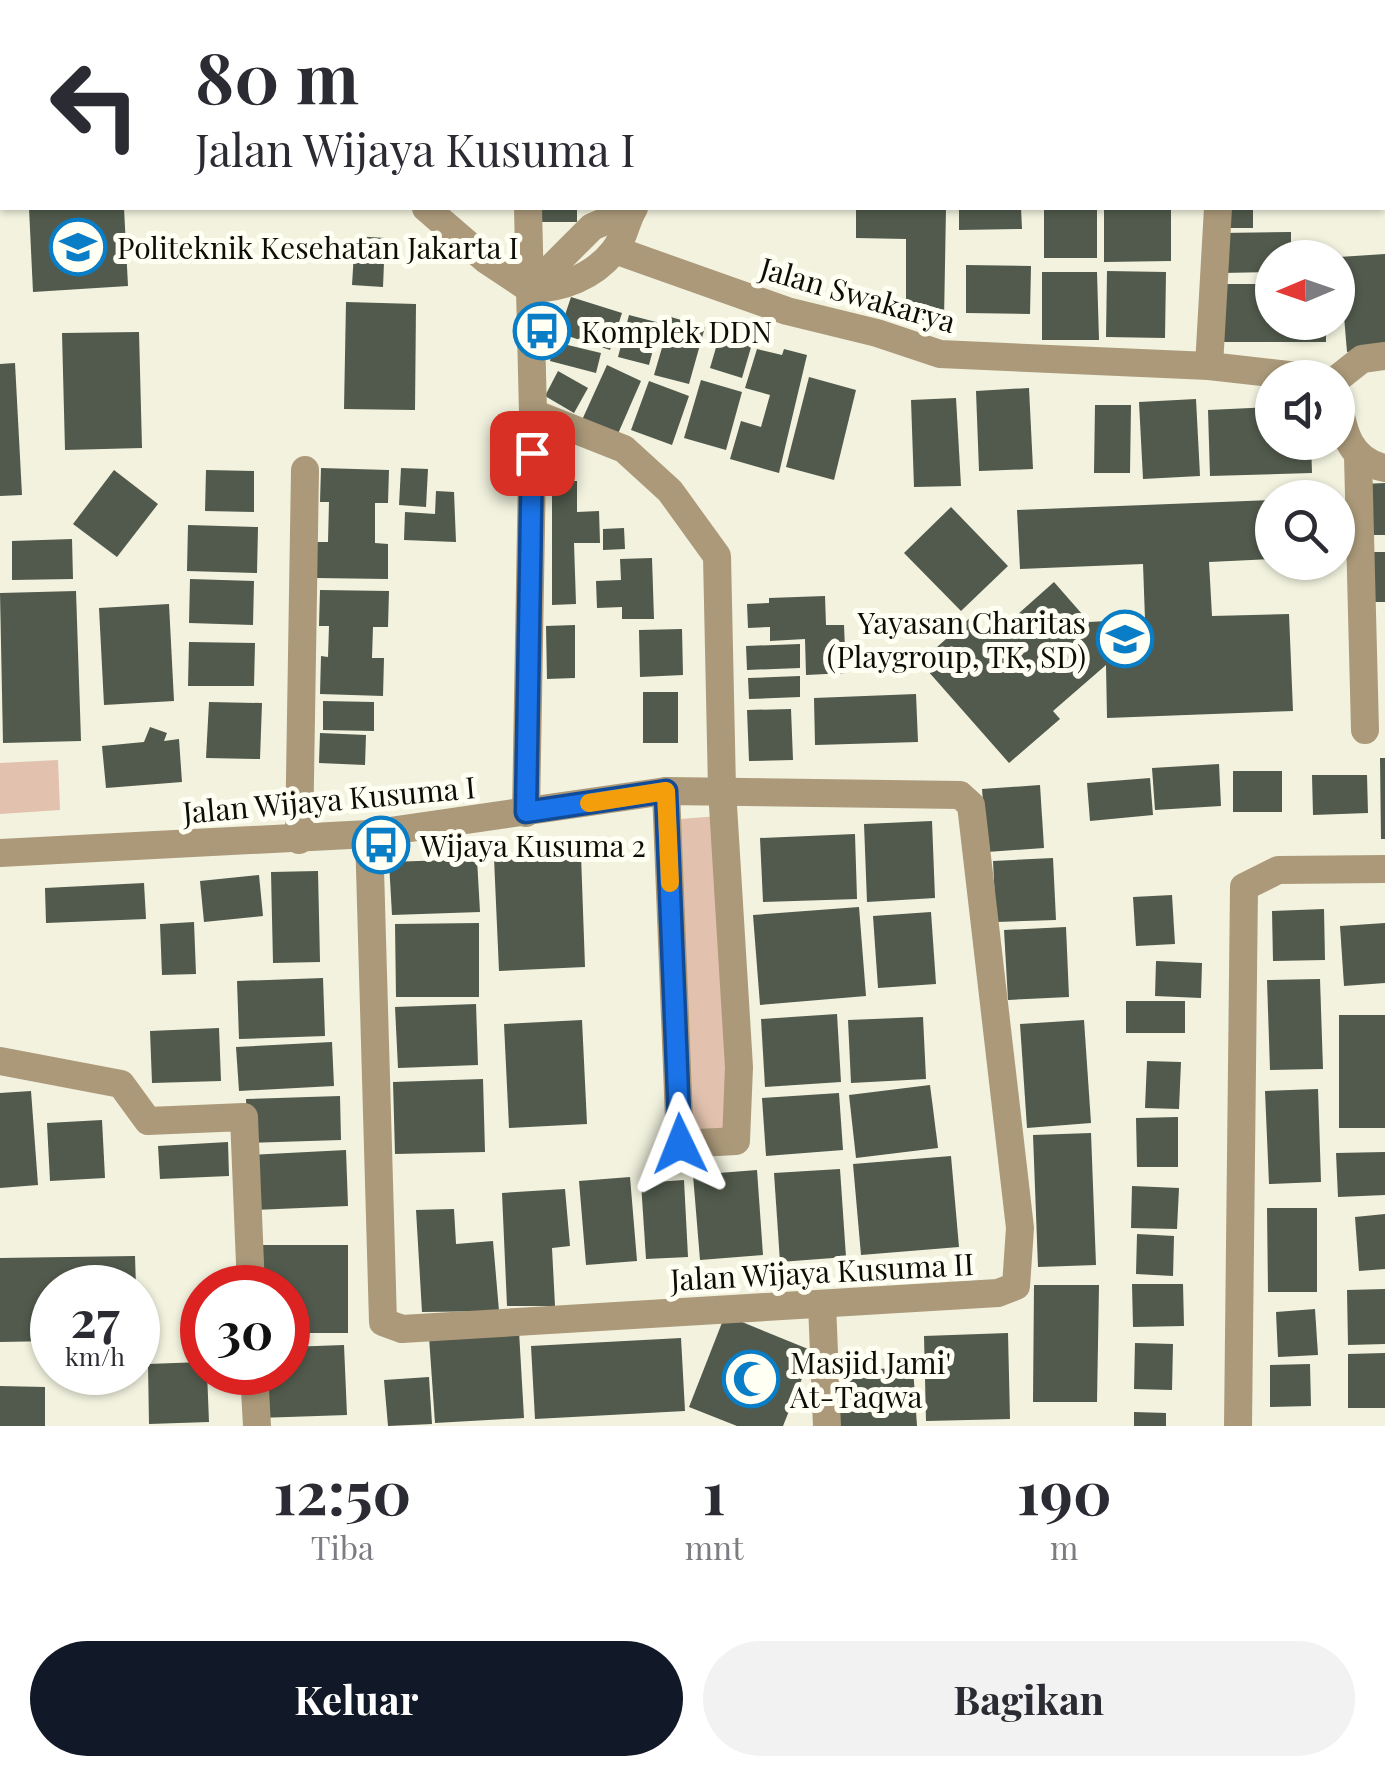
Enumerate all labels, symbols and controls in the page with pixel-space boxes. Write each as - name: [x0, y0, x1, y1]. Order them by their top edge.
- text: 80 m: [195, 28, 359, 122]
- icon: left: [30, 40, 160, 170]
- text: Jalan Wijaya Kusuma I: [195, 118, 636, 178]
- school or university icon: Politeknik Kesehatan Jakarta I: [48, 217, 108, 277]
- place label: Politeknik Kesehatan Jakarta I: [117, 227, 519, 267]
- north arrow: [1255, 240, 1355, 340]
- map controls: [1255, 240, 1355, 580]
- street label: Jalan Swakarya: [755, 247, 960, 341]
- bus stop icon: Komplek DDN: [512, 301, 572, 361]
- place label: Komplek DDN: [581, 311, 772, 351]
- button: sound: [1255, 360, 1355, 460]
- pin: [490, 411, 575, 496]
- icon: arrive: [505, 426, 560, 481]
- button: search: [1255, 480, 1355, 580]
- place label: Yayasan Charitas (Playgroup, TK, SD): [827, 602, 1086, 676]
- school or university icon: Yayasan Charitas (Playgroup, TK, SD): [1095, 609, 1155, 669]
- street label: Jalan Wijaya Kusuma I: [180, 766, 477, 832]
- bus stop icon: Wijaya Kusuma 2: [351, 815, 411, 875]
- place label: Wijaya Kusuma 2: [419, 825, 646, 865]
- position arrow: [628, 1092, 732, 1196]
- street label: Jalan Wijaya Kusuma II: [668, 1243, 975, 1299]
- speed limit sign: 30: [180, 1265, 310, 1395]
- text: 27: [71, 1284, 119, 1351]
- text: km/h: [65, 1339, 125, 1372]
- place label: Masjid Jami' At-Taqwa: [789, 1342, 951, 1416]
- mosque icon: Masjid Jami' At-Taqwa: [721, 1349, 781, 1409]
- text: 12:50: [273, 1450, 411, 1530]
- text: 1: [703, 1450, 726, 1530]
- text: 190: [1017, 1450, 1112, 1530]
- text: Tiba: [311, 1525, 374, 1568]
- text: mnt: [685, 1525, 743, 1568]
- text: m: [1050, 1525, 1078, 1568]
- button: Keluar: [30, 1641, 683, 1756]
- button: Bagikan: [703, 1641, 1355, 1756]

